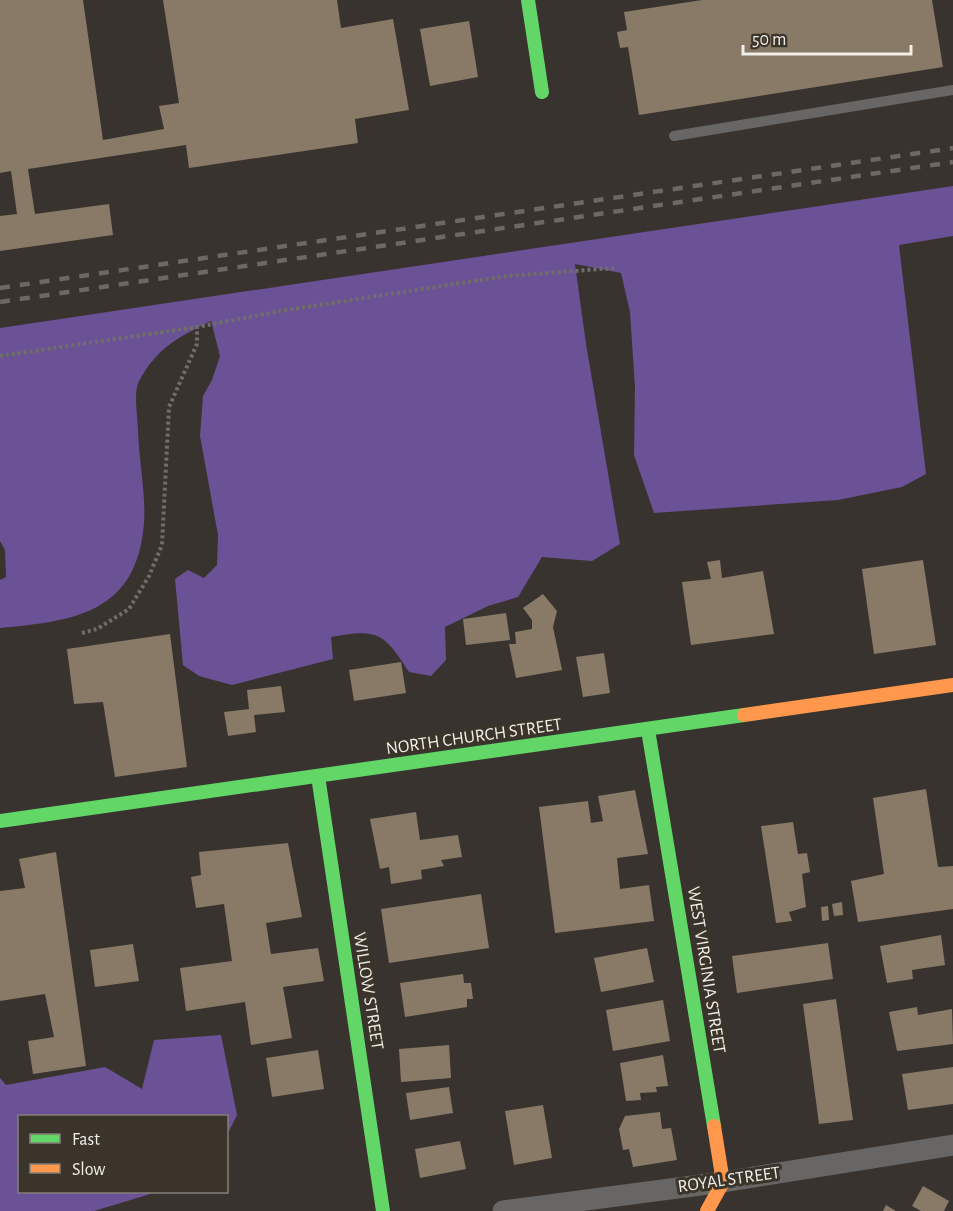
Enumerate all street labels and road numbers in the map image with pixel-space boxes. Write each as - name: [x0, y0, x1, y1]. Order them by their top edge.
- street label: NORTH CHURCH STREET: [385, 716, 563, 758]
- street label: WEST VIRGINIA STREET: [684, 885, 728, 1055]
- street label: WILLOW STREET: [350, 931, 386, 1051]
- street label: ROYAL STREET: [677, 1164, 782, 1196]

